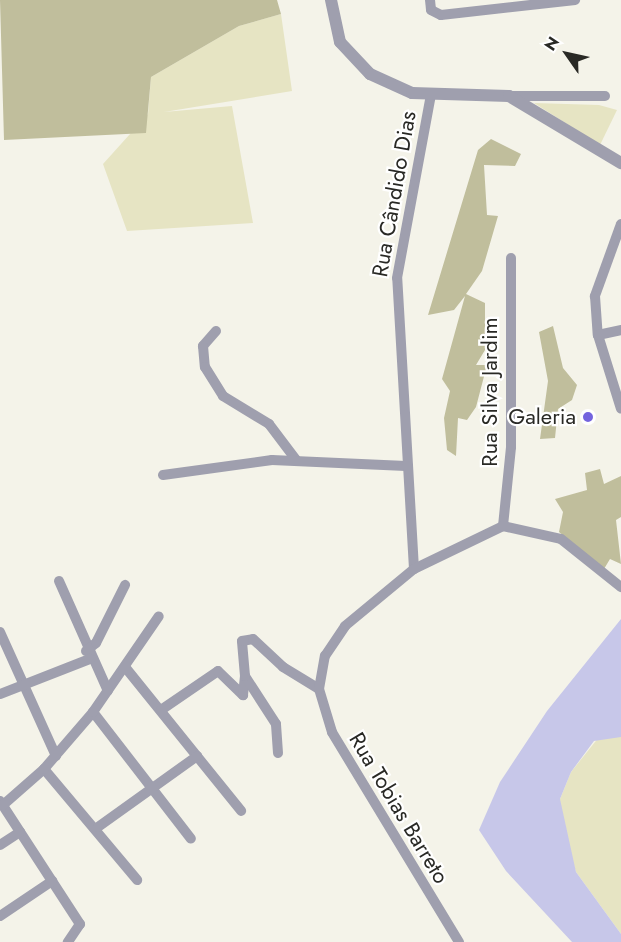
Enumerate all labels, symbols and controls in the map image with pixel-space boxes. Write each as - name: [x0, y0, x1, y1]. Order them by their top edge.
- north arrow: [537, 24, 597, 84]
- text: N: [539, 32, 565, 55]
- street label: Rua Cândido Dias: [366, 109, 422, 279]
- street label: Rua Silva Jardim: [477, 317, 503, 467]
- place label: Galeria: [508, 404, 576, 430]
- marker: Galeria: [581, 410, 595, 424]
- street label: Rua Tobias Barreto: [343, 728, 455, 888]

